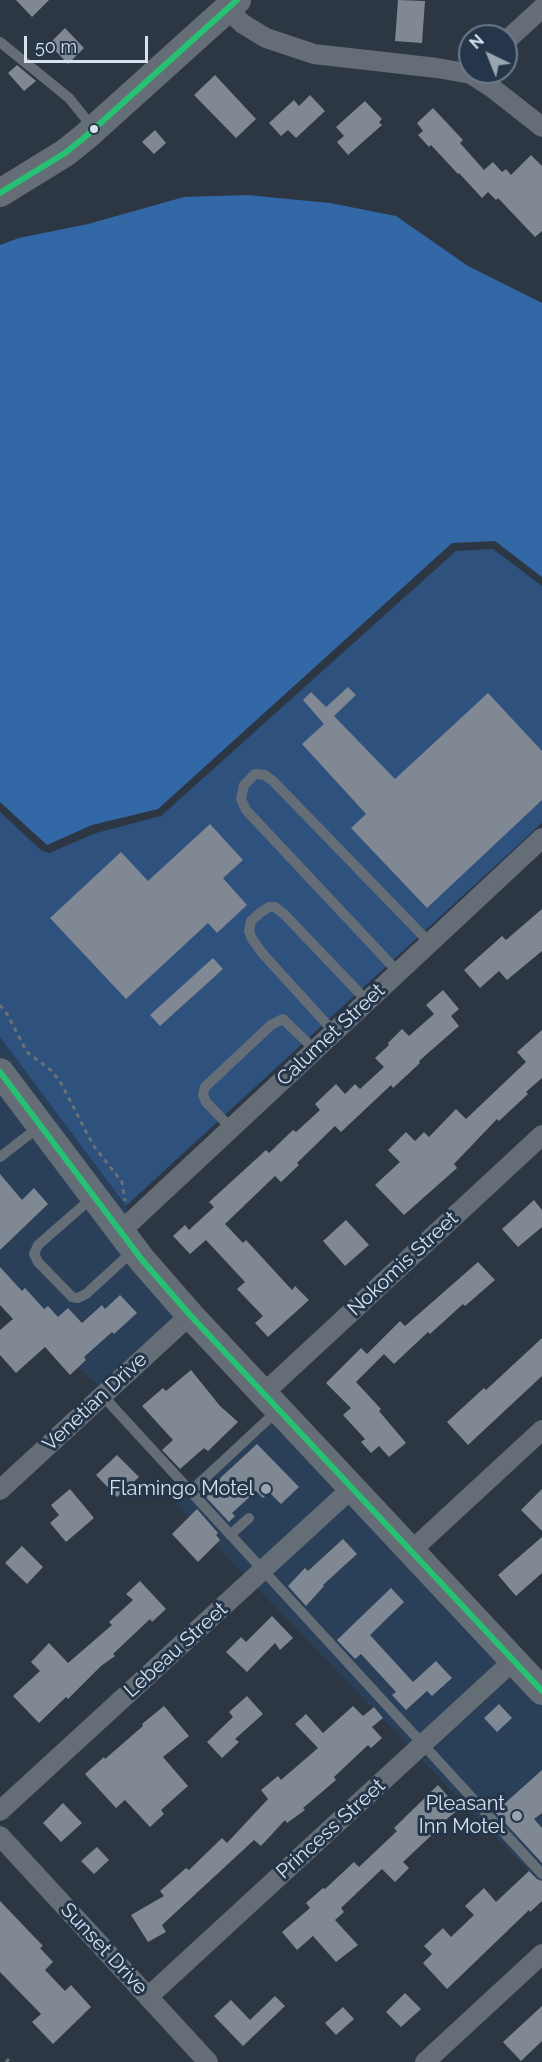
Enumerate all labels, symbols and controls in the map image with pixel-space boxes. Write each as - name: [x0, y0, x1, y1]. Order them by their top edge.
- scale bar: [27, 24, 152, 62]
- north arrow: [458, 24, 518, 84]
- text: N: [466, 31, 488, 53]
- text: 50 m: [35, 36, 77, 57]
- unlabelled marker: [88, 123, 100, 135]
- street label: Calumet Street: [272, 979, 390, 1091]
- street label: Nokomis Street: [343, 1207, 463, 1321]
- street label: Venetian Drive: [38, 1348, 152, 1456]
- place label: Flamingo Motel: [109, 1477, 254, 1501]
- marker: Flamingo Motel: [259, 1482, 273, 1496]
- street label: Lebeau Street: [119, 1597, 233, 1703]
- street label: Princess Street: [272, 1774, 390, 1884]
- place label: Pleasant Inn Motel: [419, 1792, 505, 1839]
- marker: Pleasant Inn Motel: [510, 1809, 524, 1823]
- street label: Sunset Drive: [55, 1898, 153, 2000]

